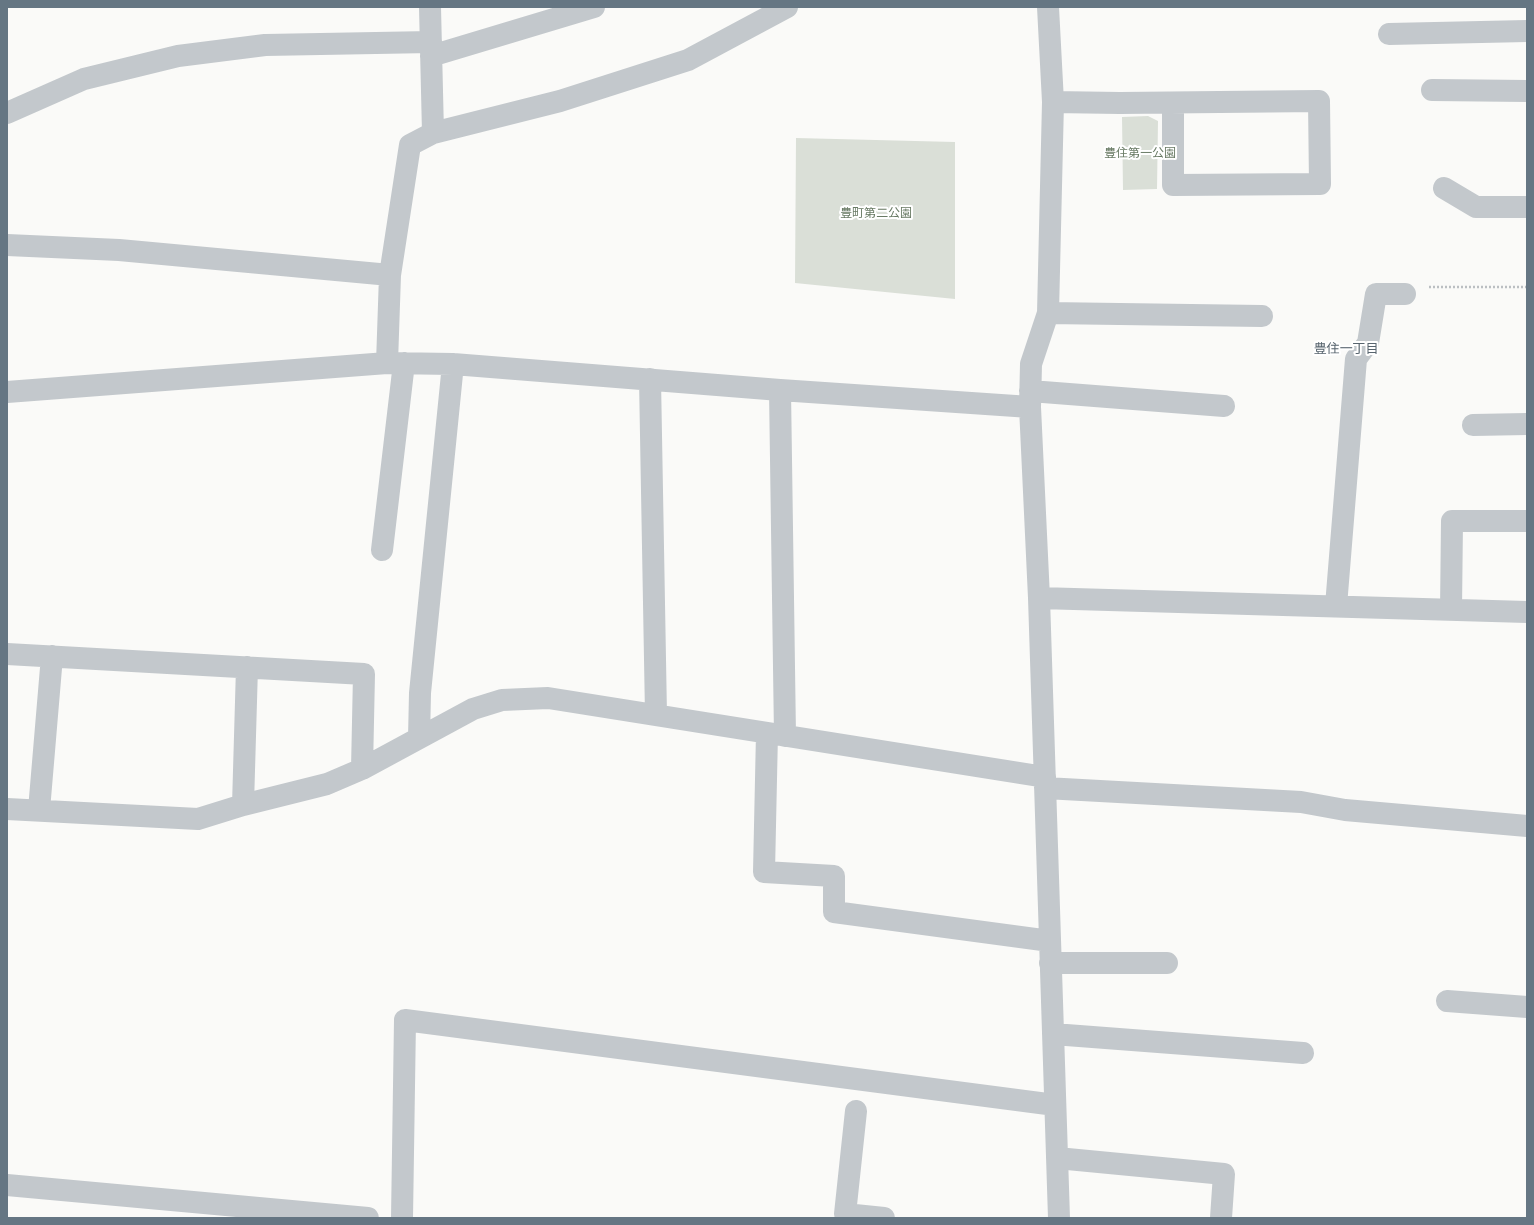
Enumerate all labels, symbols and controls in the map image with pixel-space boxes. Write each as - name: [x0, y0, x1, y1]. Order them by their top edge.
- park label: 豊住第一公園: [1104, 148, 1176, 162]
- park label: 豊町第二公園: [840, 208, 912, 222]
- district label: 豊住一丁目: [1314, 342, 1378, 358]

